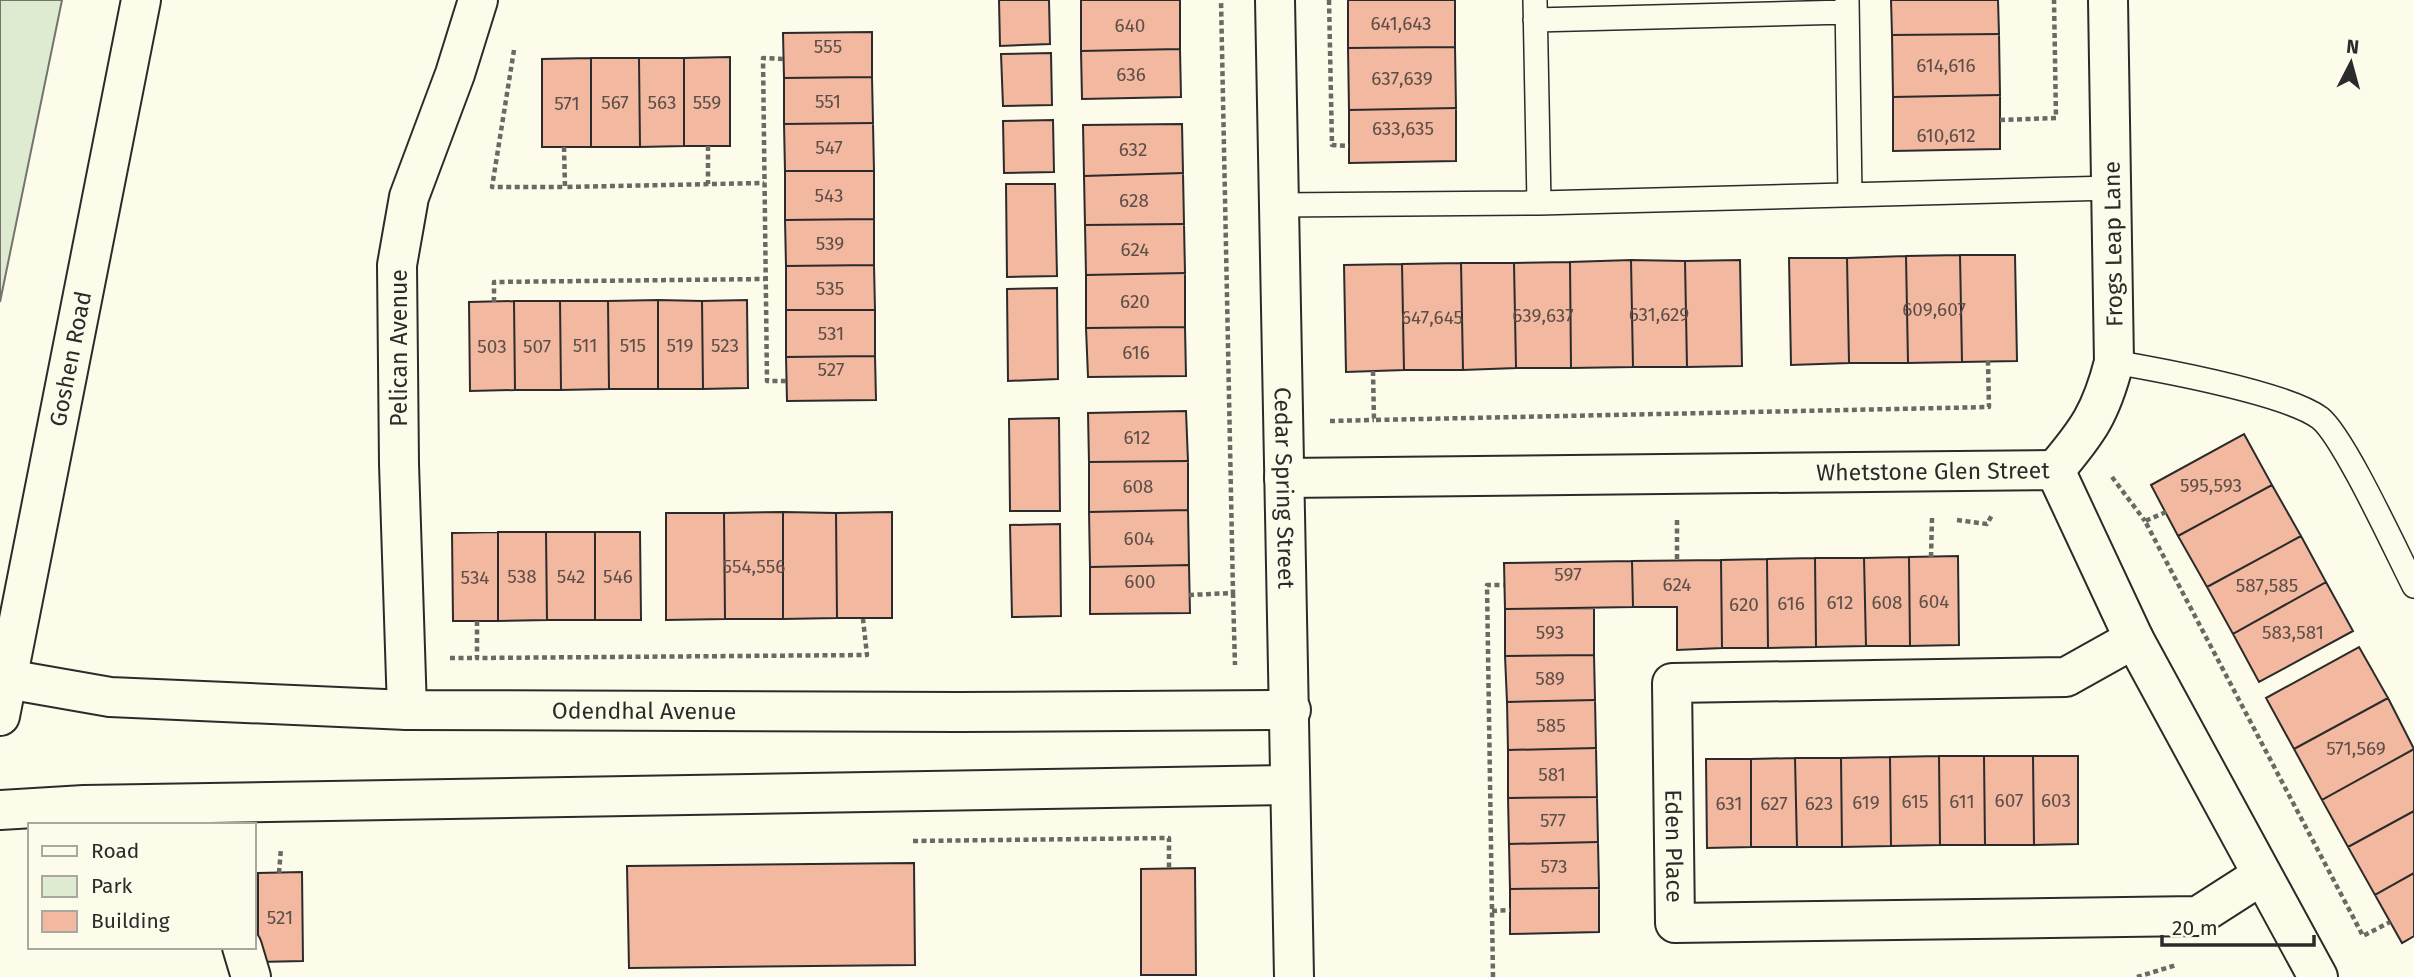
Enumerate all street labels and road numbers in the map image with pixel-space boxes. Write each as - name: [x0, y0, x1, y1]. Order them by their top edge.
- street label: Frogs Leap Lane: [2098, 161, 2128, 327]
- street label: Pelican Avenue: [385, 269, 413, 427]
- street label: Goshen Road: [43, 289, 97, 429]
- street label: Cedar Spring Street: [1269, 387, 1300, 590]
- street label: Whetstone Glen Street: [1816, 456, 2050, 486]
- street label: Odendhal Avenue: [552, 697, 736, 725]
- street label: Eden Place: [1659, 789, 1689, 903]

